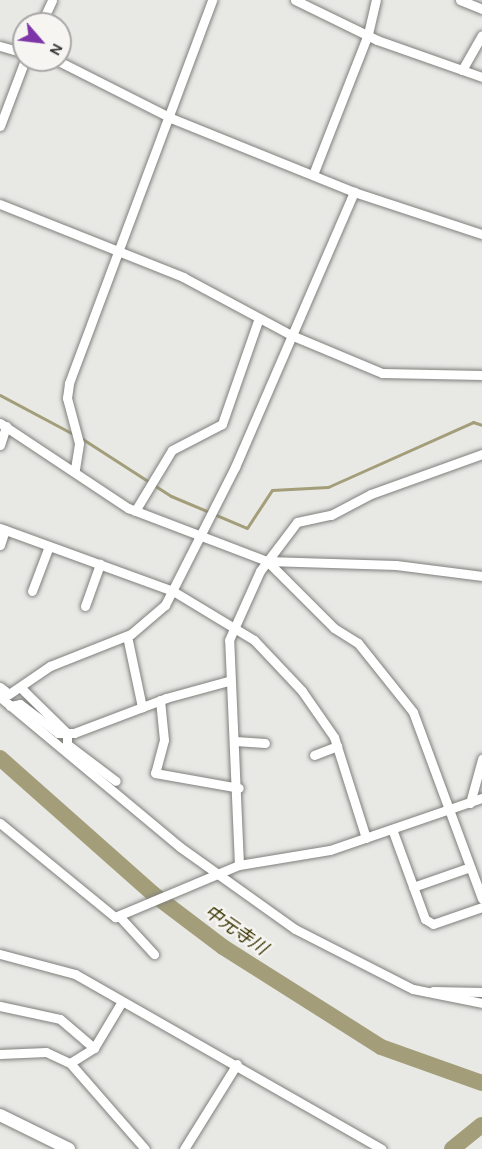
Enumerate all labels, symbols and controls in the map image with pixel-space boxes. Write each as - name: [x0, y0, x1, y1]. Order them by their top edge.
- north arrow: [12, 12, 72, 72]
- text: N: [45, 40, 68, 59]
- water label: 中元寺川: [200, 901, 272, 959]

